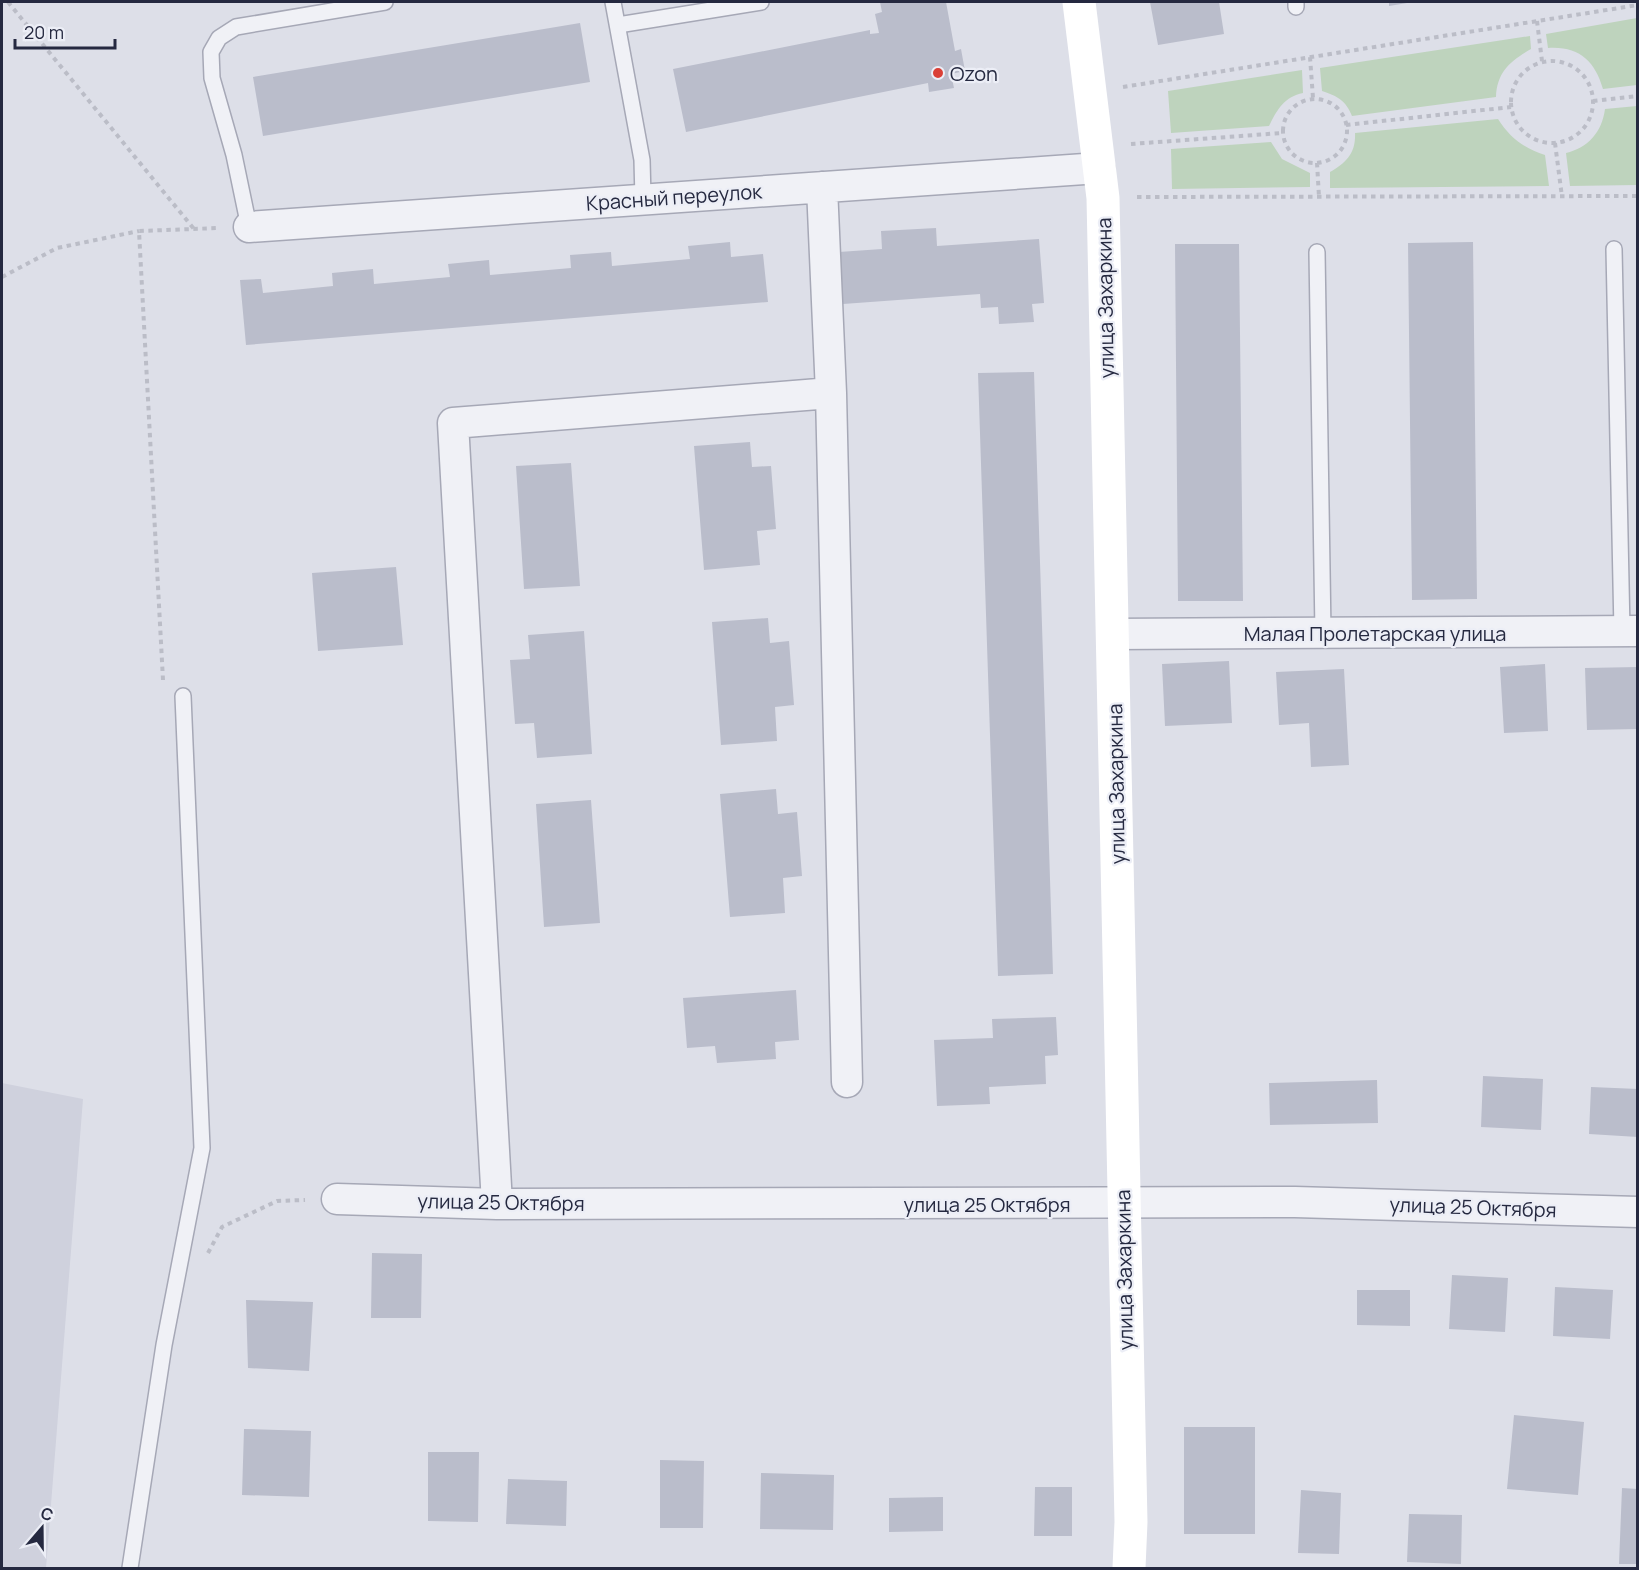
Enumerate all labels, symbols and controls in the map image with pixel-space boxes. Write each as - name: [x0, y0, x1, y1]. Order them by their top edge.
- scale bar: [15, 12, 116, 50]
- text: 20 m: [24, 20, 64, 44]
- place label: Ozon: [950, 60, 998, 87]
- marker: Ozon: [931, 66, 945, 80]
- street label: Красный переулок: [585, 177, 764, 217]
- street label: улица Захаркина: [1090, 217, 1120, 379]
- street label: Малая Пролетарская улица: [1244, 620, 1506, 647]
- street label: улица Захаркина: [1101, 703, 1131, 865]
- street label: улица 25 Октября: [417, 1187, 585, 1217]
- street label: улица Захаркина: [1109, 1189, 1139, 1351]
- street label: улица 25 Октября: [903, 1191, 1071, 1218]
- street label: улица 25 Октября: [1389, 1191, 1557, 1223]
- north arrow: [12, 1498, 72, 1558]
- text: С: [38, 1502, 57, 1526]

